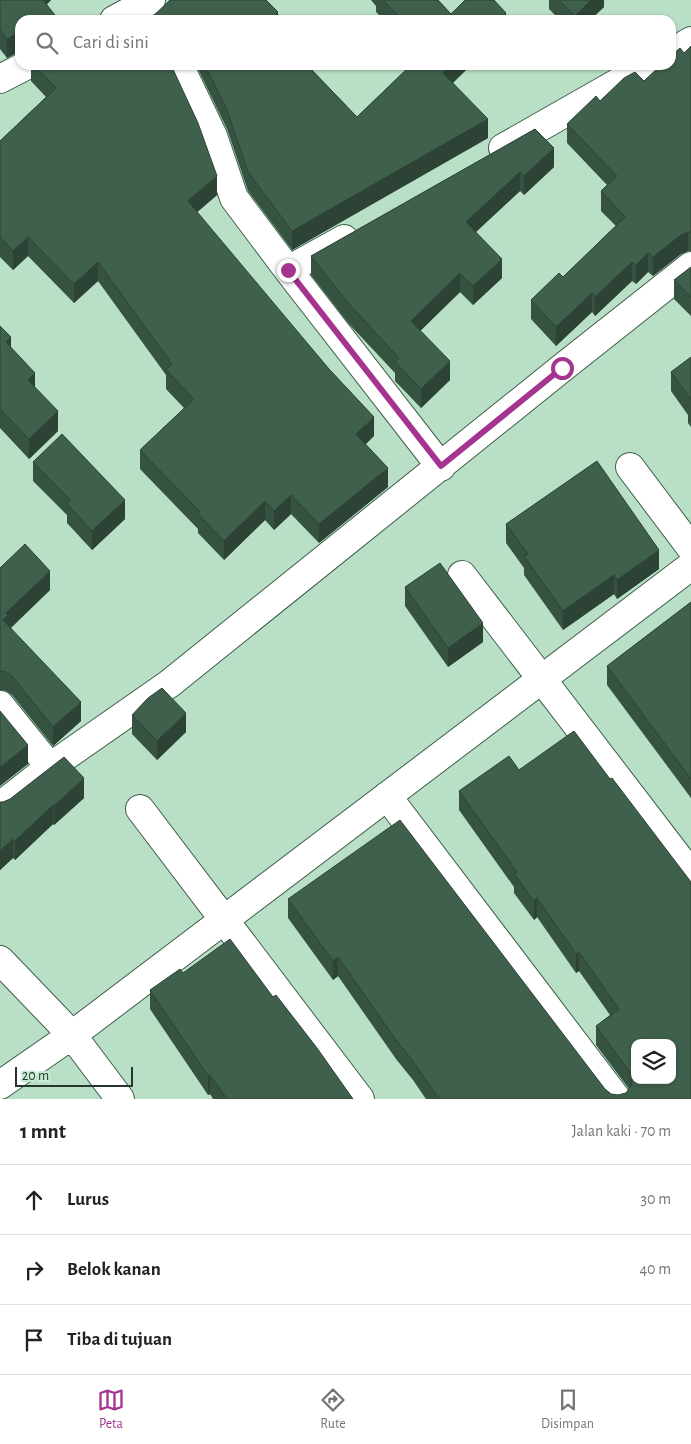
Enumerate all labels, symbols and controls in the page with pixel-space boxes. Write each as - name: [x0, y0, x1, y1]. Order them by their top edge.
- search box: [15, 15, 676, 70]
- icon: search: [33, 29, 61, 57]
- text: Cari di sini: [73, 33, 149, 52]
- route end: [277, 259, 300, 282]
- route start: [551, 357, 574, 380]
- map controls: [631, 1039, 676, 1084]
- button: layers: [631, 1039, 676, 1084]
- scale bar: [15, 1064, 132, 1087]
- text: 20 m: [22, 1069, 49, 1083]
- text: 1 mnt: [20, 1121, 66, 1142]
- text: Jalan kaki · 70 m: [572, 1123, 671, 1139]
- icon: ahead: [20, 1186, 48, 1214]
- text: Lurus: [67, 1190, 109, 1209]
- text: 30 m: [641, 1191, 671, 1207]
- icon: right: [20, 1256, 48, 1284]
- text: Belok kanan: [67, 1260, 161, 1279]
- text: 40 m: [639, 1261, 671, 1277]
- icon: arrive: [20, 1326, 48, 1354]
- text: Tiba di tujuan: [67, 1330, 172, 1349]
- tab: Peta: [97, 1386, 125, 1433]
- tab: Rute: [319, 1386, 347, 1433]
- tab: Disimpan: [541, 1386, 594, 1433]

